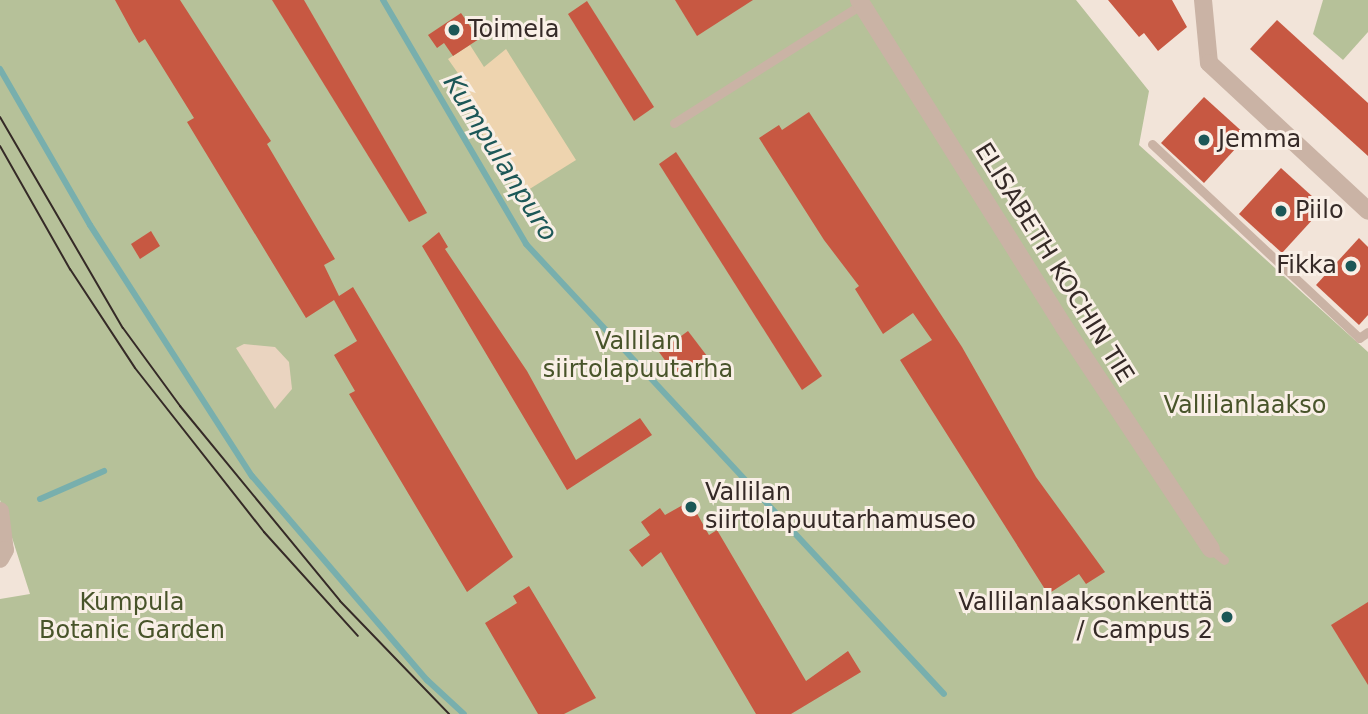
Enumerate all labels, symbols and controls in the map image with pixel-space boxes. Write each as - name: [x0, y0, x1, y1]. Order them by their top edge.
- place label: Toimela: [468, 16, 559, 44]
- marker: Toimela: [446, 22, 462, 38]
- water label: Kumpulanpuro: [436, 69, 564, 247]
- place label: Jemma: [1218, 126, 1301, 154]
- marker: Jemma: [1196, 132, 1212, 148]
- street label: ELISABETH KOCHIN TIE: [968, 138, 1140, 388]
- place label: Piilo: [1295, 197, 1344, 225]
- marker: Piilo: [1273, 203, 1289, 219]
- place label: Fikka: [1276, 252, 1337, 280]
- marker: Fikka: [1343, 258, 1359, 274]
- park label: Vallilan siirtolapuutarha: [543, 328, 733, 384]
- park label: Vallilanlaakso: [1163, 392, 1327, 420]
- place label: Vallilan siirtolapuutarhamuseo: [705, 479, 976, 535]
- marker: Vallilan siirtolapuutarhamuseo: [683, 499, 699, 515]
- park label: Kumpula Botanic Garden: [39, 589, 225, 645]
- place label: Vallilanlaaksonkenttä / Campus 2: [958, 589, 1213, 645]
- marker: Vallilanlaaksonkenttä / Campus 2: [1219, 609, 1235, 625]

